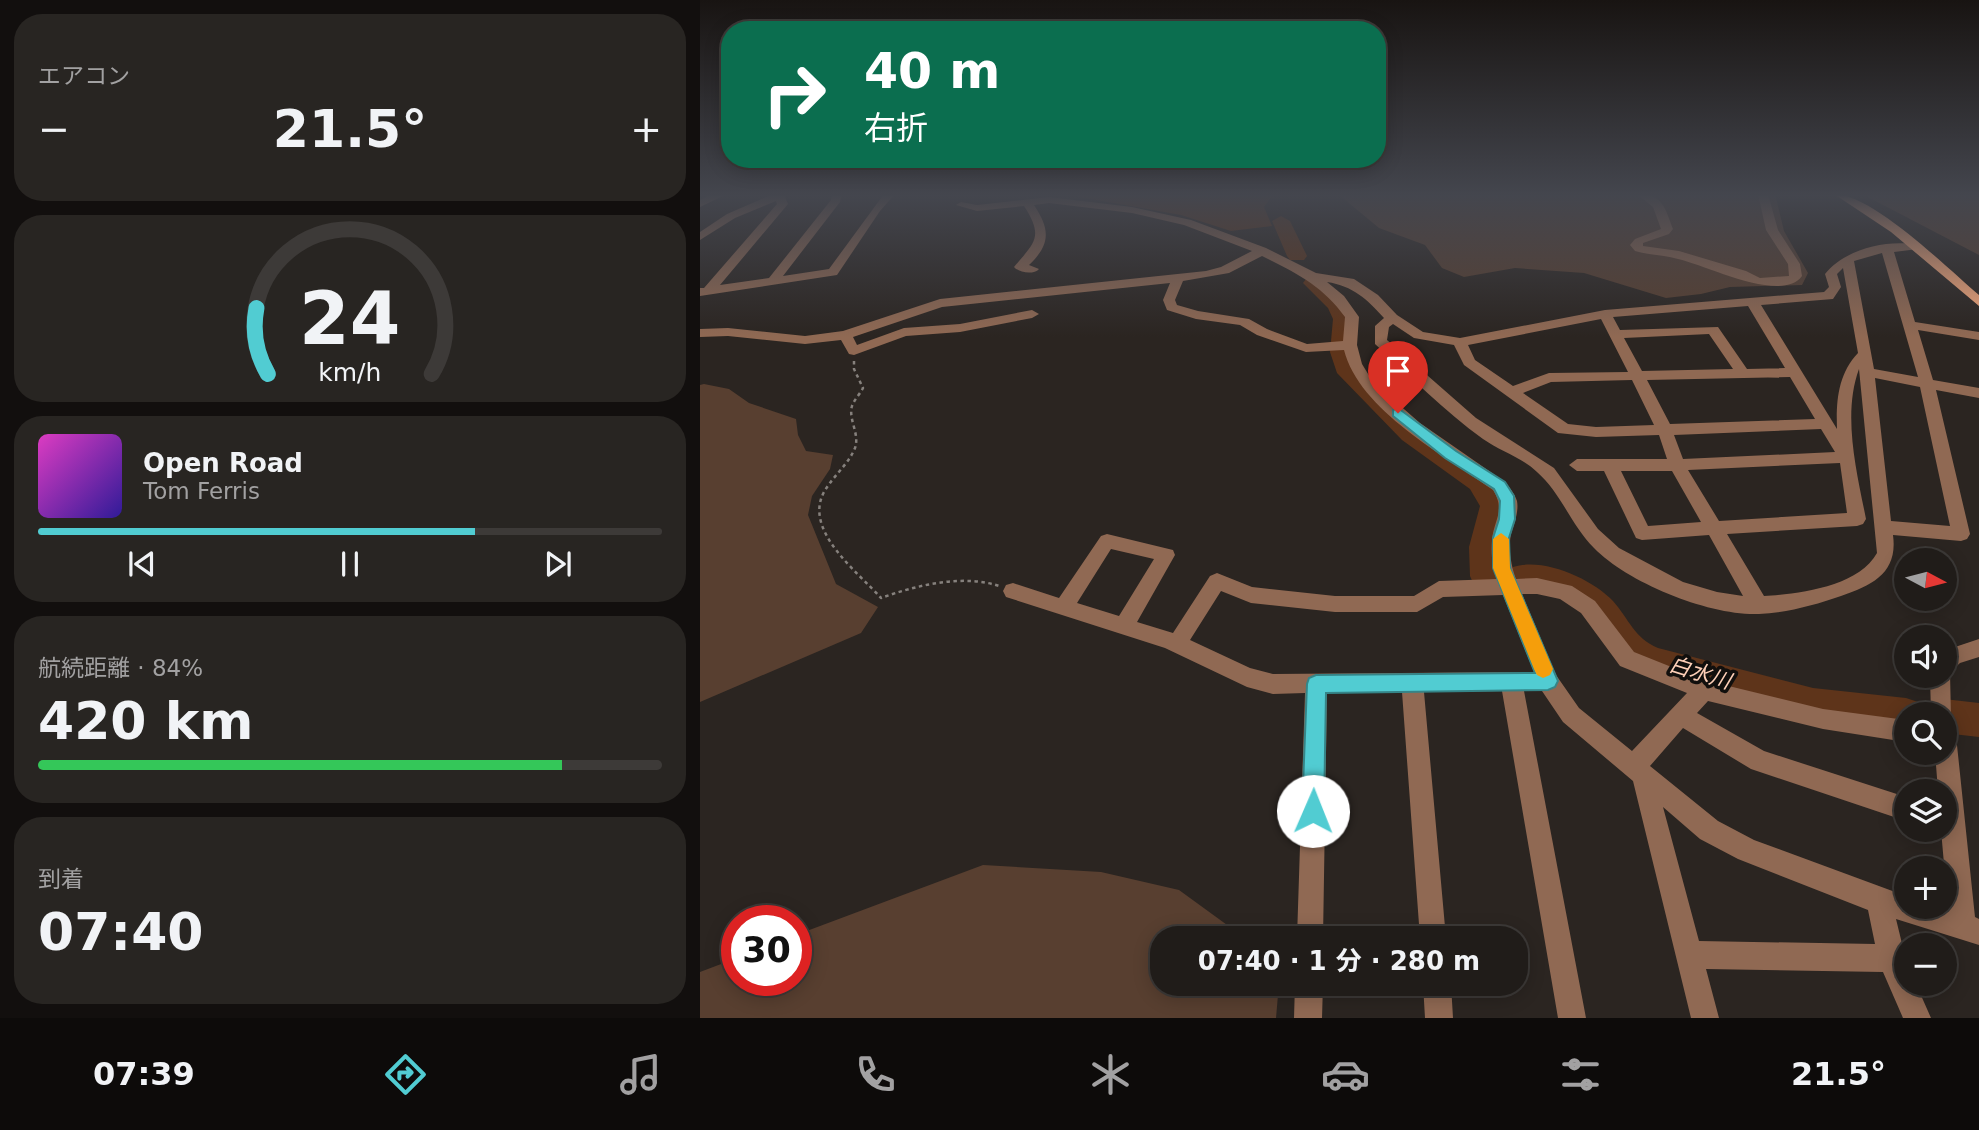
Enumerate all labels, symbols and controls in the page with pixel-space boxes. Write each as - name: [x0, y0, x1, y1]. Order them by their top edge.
- text: 40 m: [864, 43, 1000, 100]
- icon: right: [749, 49, 840, 140]
- text: エアコン: [38, 63, 130, 89]
- text: 21.5°: [273, 99, 427, 159]
- text: −: [38, 107, 70, 151]
- text: +: [630, 107, 662, 151]
- text: 右折: [864, 109, 928, 147]
- text: 24: [299, 277, 401, 362]
- pin: [1368, 341, 1428, 413]
- icon: arrive: [1379, 352, 1417, 390]
- text: km/h: [318, 358, 382, 387]
- text: Open Road: [143, 448, 303, 478]
- text: Tom Ferris: [143, 478, 260, 504]
- icon: previous: [123, 545, 161, 583]
- icon: pause: [331, 545, 369, 583]
- icon: next: [539, 545, 577, 583]
- north arrow: [1894, 548, 1956, 611]
- map controls: [1894, 548, 1957, 996]
- button: sound: [1894, 625, 1957, 688]
- water label: 白水川: [1666, 652, 1736, 694]
- text: 航続距離 · 84%: [38, 655, 203, 681]
- text: 420 km: [38, 691, 253, 751]
- button: search: [1894, 702, 1957, 765]
- position arrow: [1276, 774, 1350, 848]
- button: layers: [1894, 779, 1957, 842]
- button: +: [1894, 856, 1957, 919]
- text: 到着: [38, 866, 84, 892]
- text: 07:40: [38, 902, 204, 962]
- speed limit sign: 30: [721, 905, 812, 996]
- button: −: [1894, 933, 1957, 996]
- text: 07:40 · 1 分 · 280 m: [1198, 946, 1480, 976]
- icon: directions: [381, 1050, 430, 1099]
- icon: music: [616, 1050, 665, 1099]
- icon: phone: [851, 1050, 900, 1099]
- icon: climate: [1086, 1050, 1135, 1099]
- icon: car: [1321, 1050, 1370, 1099]
- icon: filters: [1556, 1050, 1605, 1099]
- text: 07:39: [93, 1055, 195, 1093]
- text: 21.5°: [1791, 1055, 1886, 1093]

